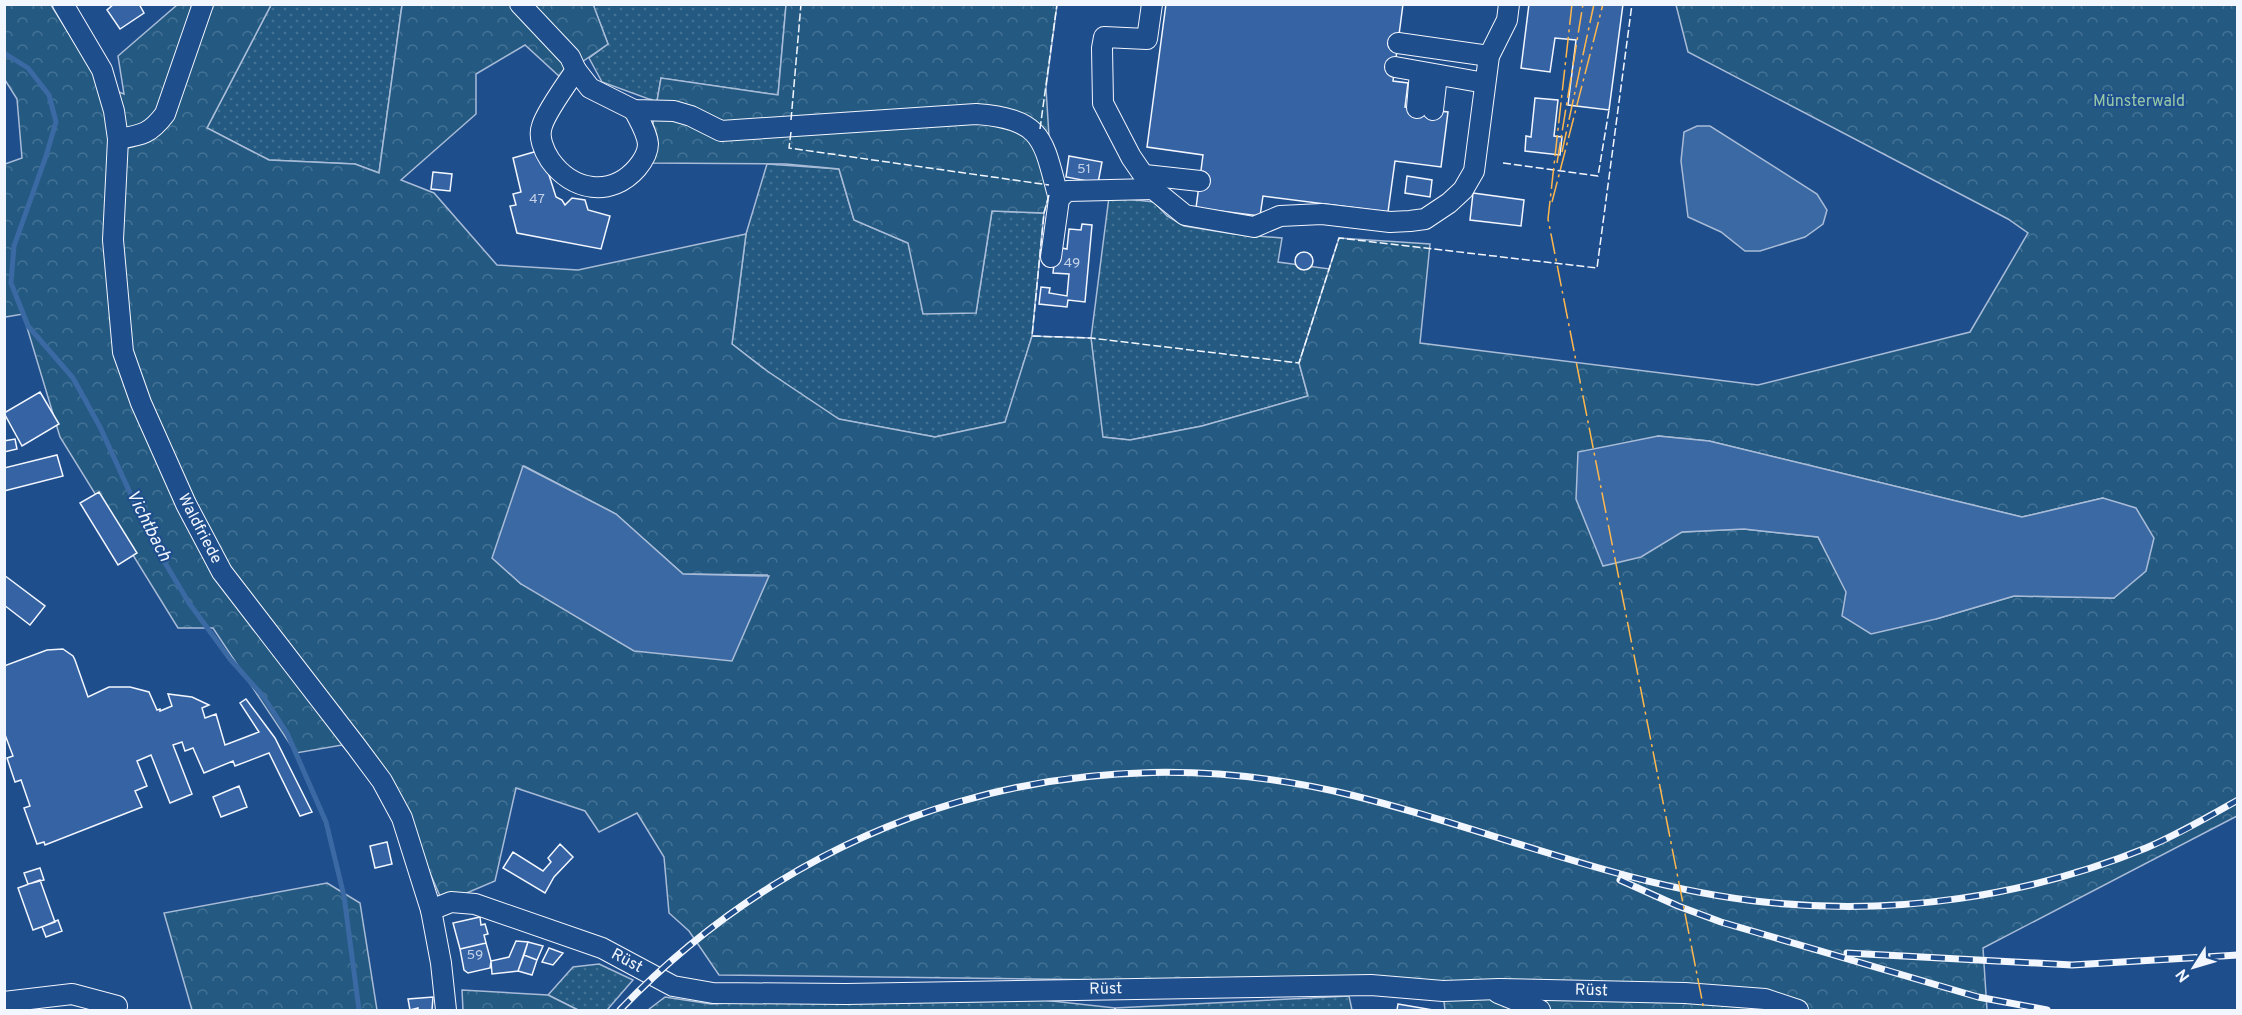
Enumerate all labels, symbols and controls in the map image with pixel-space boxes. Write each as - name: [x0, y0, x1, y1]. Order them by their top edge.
- park label: Münsterwald: [2093, 92, 2185, 112]
- house number: 51: [1077, 161, 1091, 178]
- house number: 47: [529, 191, 545, 208]
- house number: 49: [1064, 255, 1080, 272]
- water label: Vichtbach: [120, 486, 176, 566]
- street label: Waldfriede: [173, 491, 226, 567]
- north arrow: [2164, 937, 2224, 997]
- street label: Rüst: [607, 945, 646, 978]
- house number: 59: [467, 947, 483, 964]
- text: N: [2172, 964, 2195, 985]
- street label: Rüst: [1089, 979, 1122, 1000]
- street label: Rüst: [1575, 981, 1608, 1001]

